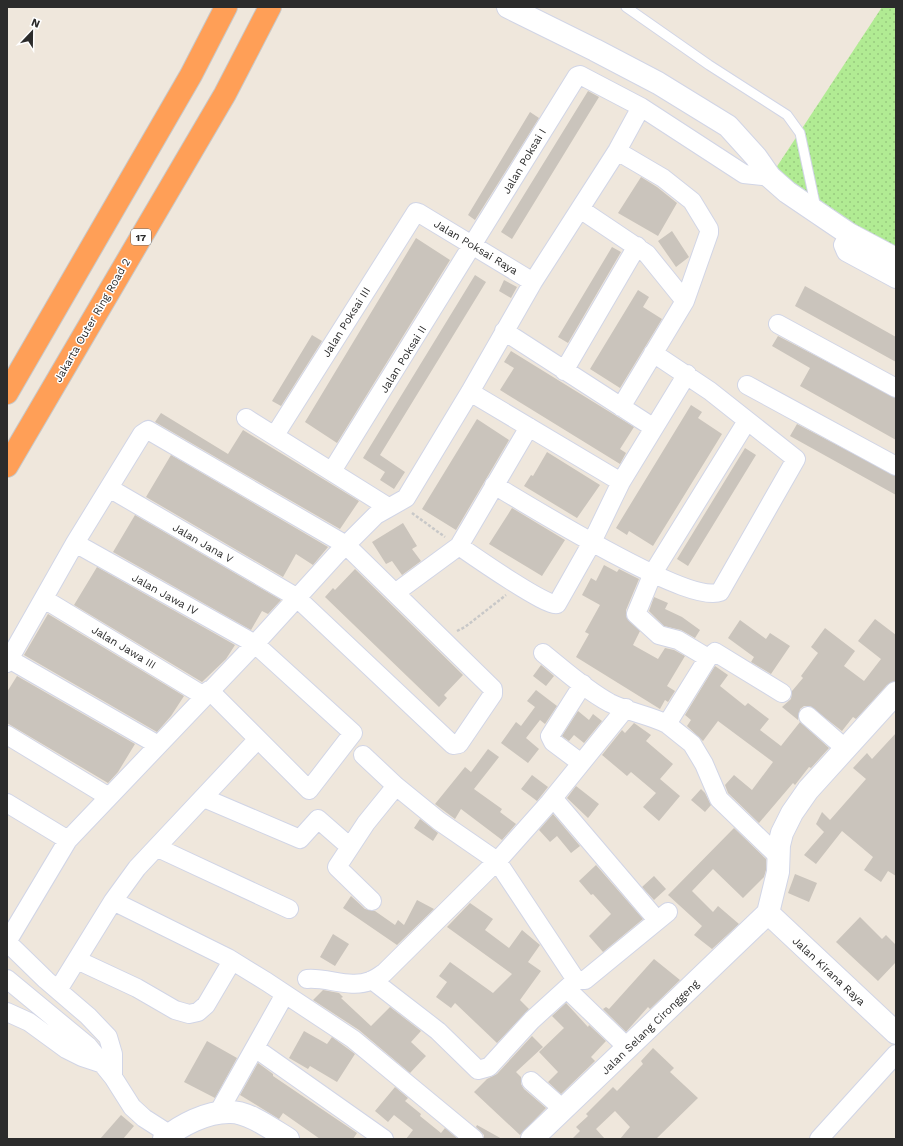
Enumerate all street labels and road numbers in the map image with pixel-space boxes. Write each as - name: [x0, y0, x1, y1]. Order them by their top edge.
- street label: Jalan Poksai I: [500, 126, 549, 196]
- street label: Jalan Poksai Raya: [431, 217, 520, 278]
- road number: 17: [131, 229, 151, 245]
- street label: Jakarta Outer Ring Road 2: [52, 256, 133, 384]
- street label: Jalan Poksai III: [320, 285, 373, 360]
- street label: Jalan Poksai II: [378, 323, 429, 395]
- street label: Jalan Jana V: [170, 521, 235, 566]
- street label: Jalan Jawa IV: [129, 571, 200, 618]
- street label: Jalan Jawa III: [89, 623, 158, 672]
- street label: Jalan Kirana Raya: [790, 934, 868, 1008]
- street label: Jalan Selang Cironggeng: [599, 977, 702, 1077]

